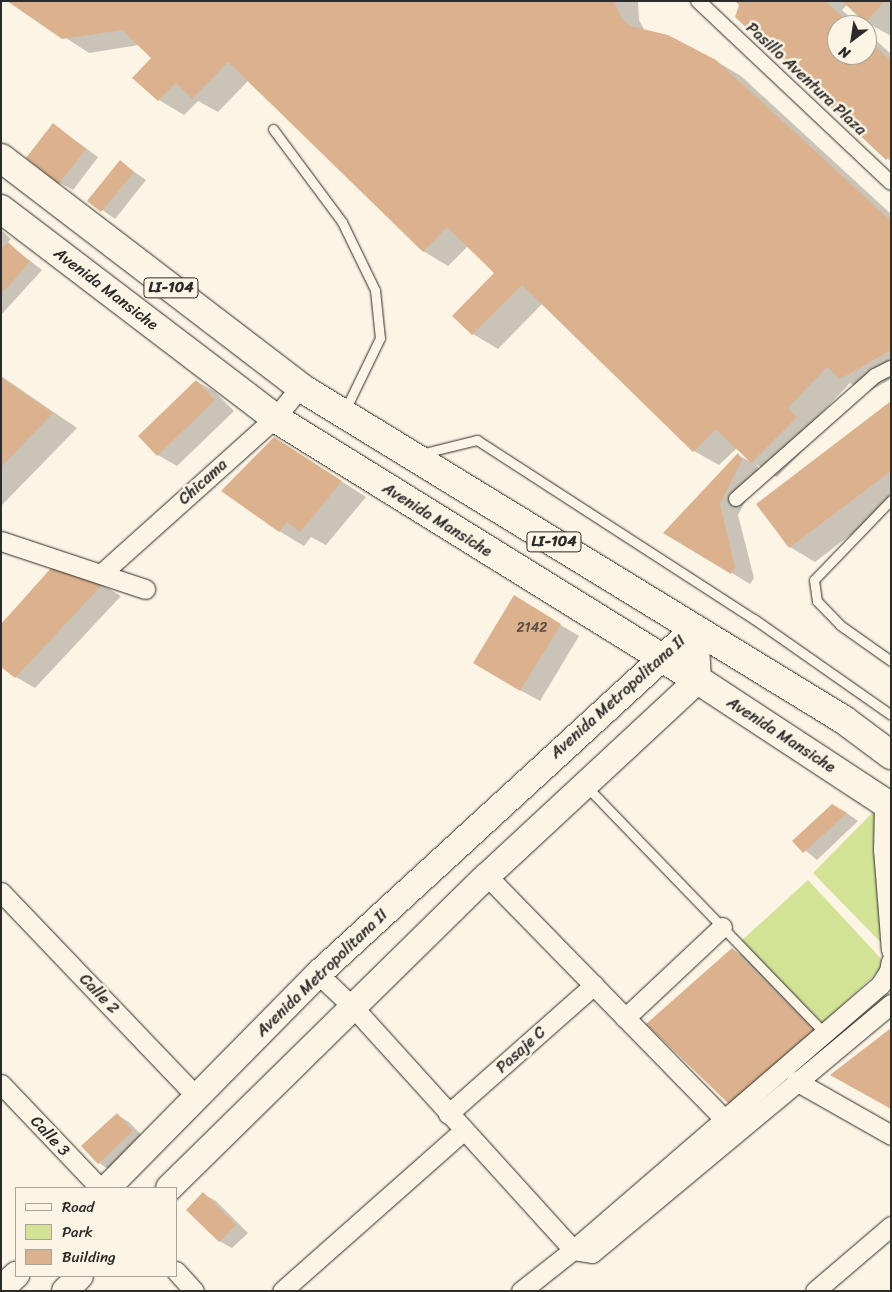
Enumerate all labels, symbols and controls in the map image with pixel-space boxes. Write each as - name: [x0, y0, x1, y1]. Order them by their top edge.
- north arrow: [827, 15, 877, 65]
- street label: Pasillo Aventura Plaza: [742, 18, 870, 140]
- text: N: [834, 39, 855, 66]
- street label: Avenida Mansiche: [50, 244, 162, 334]
- road number: LI-104: [142, 276, 200, 300]
- street label: Chicama: [175, 455, 231, 509]
- street label: Avenida Mansiche: [379, 479, 495, 561]
- road number: LI-104: [525, 530, 583, 554]
- house number: 2142: [517, 620, 547, 636]
- street label: Avenida Metropolitana II: [546, 631, 690, 763]
- street label: Avenida Mansiche: [723, 693, 839, 777]
- street label: Avenida Metropolitana II: [252, 905, 392, 1041]
- street label: Calle 2: [75, 970, 123, 1018]
- street label: Pasaje C: [492, 1023, 550, 1077]
- street label: Calle 3: [27, 1112, 73, 1160]
- legend: [15, 1187, 178, 1277]
- text: Road: [62, 1194, 94, 1220]
- text: Park: [62, 1219, 93, 1245]
- text: Building: [62, 1244, 116, 1270]

